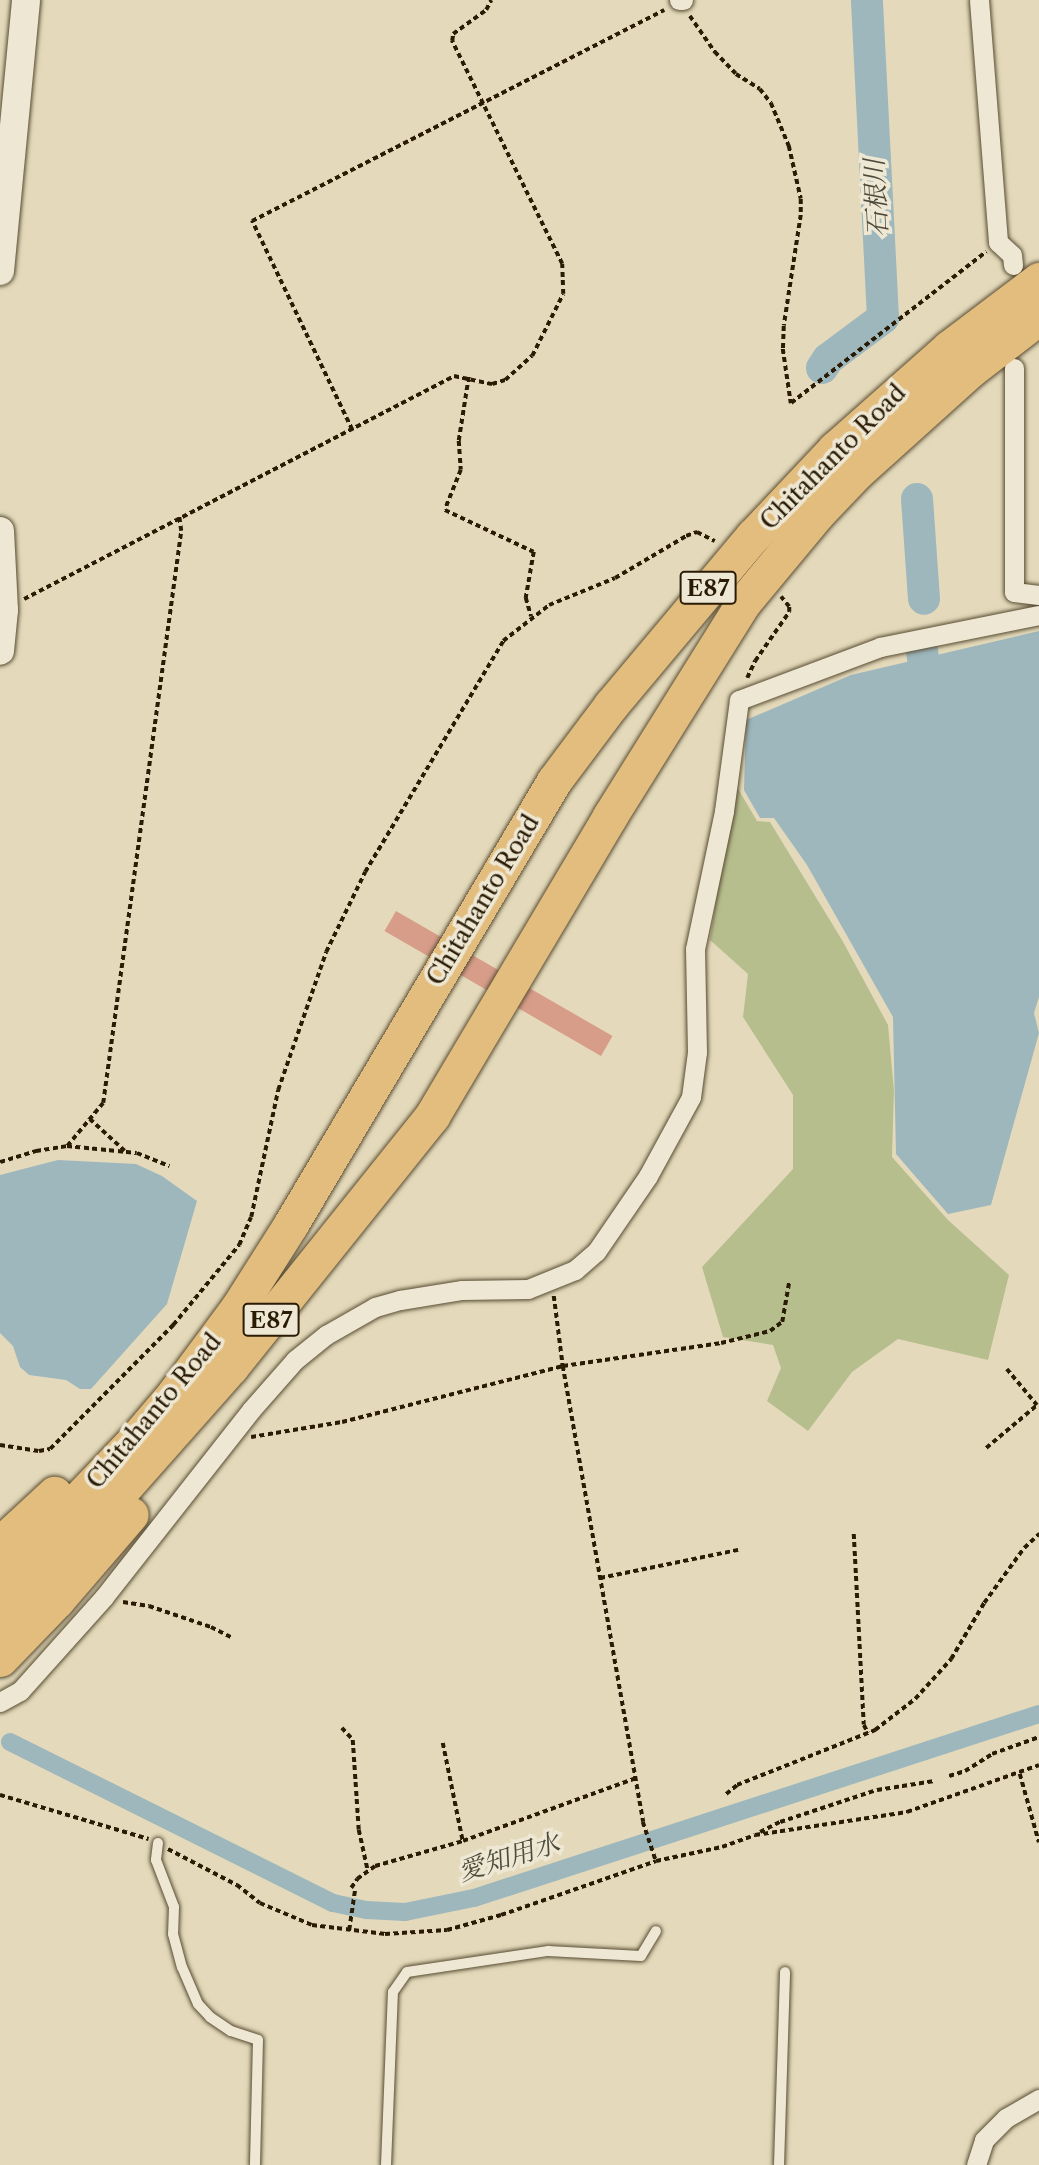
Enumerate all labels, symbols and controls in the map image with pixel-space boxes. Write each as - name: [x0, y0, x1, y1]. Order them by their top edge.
- water label: 石根川: [859, 158, 895, 238]
- street label: Chitahanto Road: [754, 378, 912, 536]
- road number: E87: [678, 568, 738, 608]
- street label: Chitahanto Road: [421, 810, 545, 990]
- road number: E87: [241, 1301, 301, 1340]
- street label: Chitahanto Road: [81, 1328, 227, 1494]
- water label: 愛知用水: [455, 1828, 563, 1888]

